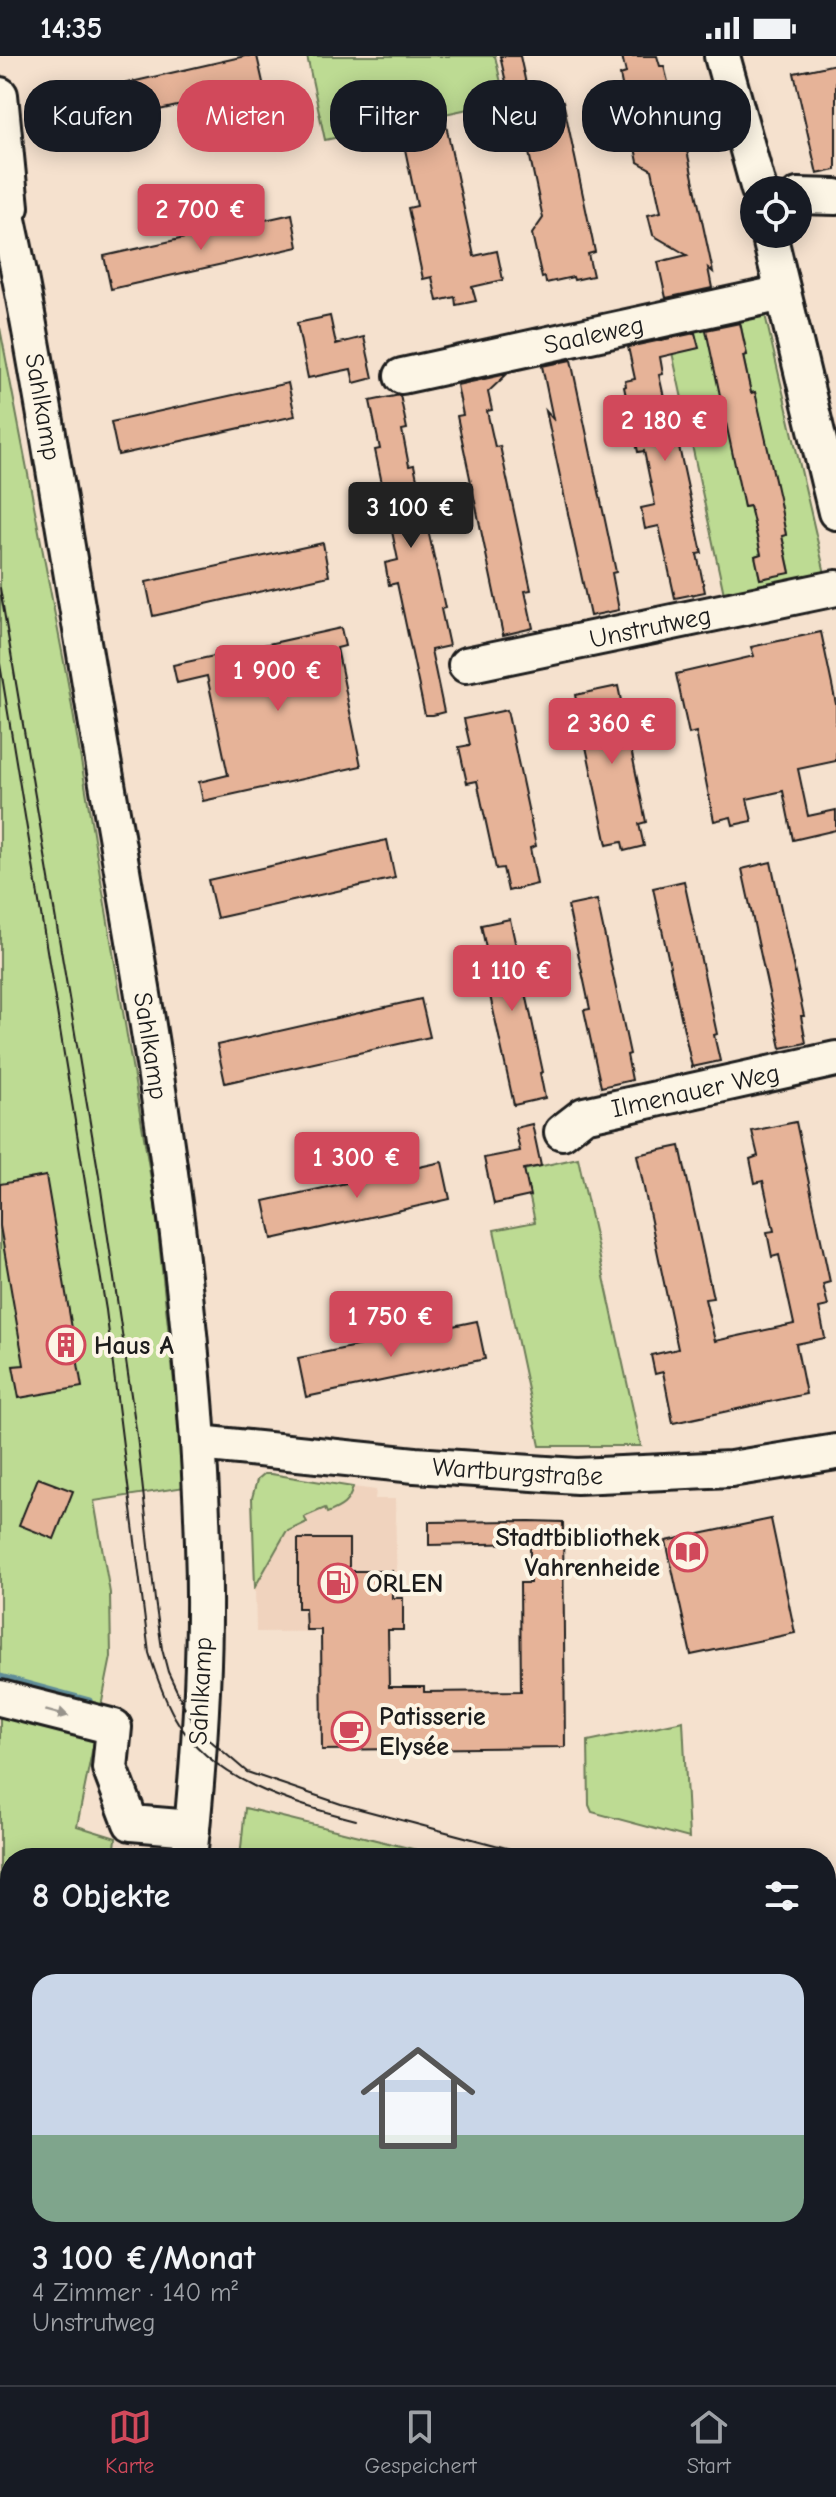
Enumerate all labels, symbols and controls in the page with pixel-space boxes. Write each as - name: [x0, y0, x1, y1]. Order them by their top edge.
- text: 14:35: [40, 11, 103, 46]
- chip: Kaufen: [24, 80, 161, 152]
- chip: Mieten: [177, 80, 314, 152]
- chip: Filter: [330, 80, 447, 152]
- chip: Neu: [463, 80, 566, 152]
- chip: Wohnung: [582, 80, 751, 152]
- map controls: [740, 176, 812, 248]
- button: locate: [740, 176, 812, 248]
- pin: 2 700 €: [127, 184, 275, 252]
- text: 2 700 €: [156, 195, 246, 225]
- street label: Saaleweg: [541, 310, 647, 361]
- street label: Sahlkamp: [18, 351, 66, 463]
- pin: 2 180 €: [591, 395, 739, 463]
- text: 2 180 €: [621, 406, 709, 436]
- pin: 3 100 €: [337, 482, 485, 550]
- text: 3 100 €: [366, 493, 456, 523]
- street label: Unstrutweg: [587, 600, 714, 655]
- pin: 1 900 €: [204, 645, 352, 713]
- text: 1 900 €: [233, 656, 323, 686]
- pin: 2 360 €: [538, 698, 686, 766]
- text: 2 360 €: [567, 709, 657, 739]
- pin: 1 110 €: [438, 945, 586, 1013]
- text: 1 110 €: [471, 956, 553, 986]
- street label: Sahlkamp: [127, 990, 173, 1102]
- street label: Ilmenauer Weg: [609, 1058, 783, 1124]
- pin: 1 300 €: [283, 1132, 431, 1200]
- text: 1 300 €: [312, 1143, 402, 1173]
- pin: 1 750 €: [317, 1291, 465, 1359]
- text: 1 750 €: [347, 1302, 435, 1332]
- building icon: Haus A: [45, 1324, 87, 1366]
- place label: Haus A: [94, 1331, 175, 1361]
- street label: Wartburgstraße: [431, 1452, 604, 1492]
- place label: Stadtbibliothek Vahrenheide: [495, 1523, 660, 1583]
- library icon: Stadtbibliothek Vahrenheide: [667, 1531, 709, 1573]
- fuel station icon: ORLEN: [317, 1562, 359, 1604]
- place label: ORLEN: [366, 1569, 443, 1599]
- street label: Sahlkamp: [183, 1636, 219, 1746]
- place label: Patisserie Elysée: [379, 1702, 486, 1762]
- one-way arrow: [44, 1707, 69, 1719]
- cafe icon: Patisserie Elysée: [330, 1710, 372, 1752]
- icon: filters: [760, 1874, 804, 1918]
- text: 8 Objekte: [32, 1876, 170, 1916]
- icon: home: [346, 2026, 490, 2170]
- text: 3 100 €/Monat: [32, 2238, 255, 2278]
- text: 4 Zimmer · 140 m²: [32, 2278, 238, 2308]
- text: Unstrutweg: [32, 2308, 156, 2338]
- tab: Karte: [105, 2405, 154, 2479]
- tab: Gespeichert: [364, 2405, 476, 2479]
- tab: Start: [687, 2405, 731, 2479]

